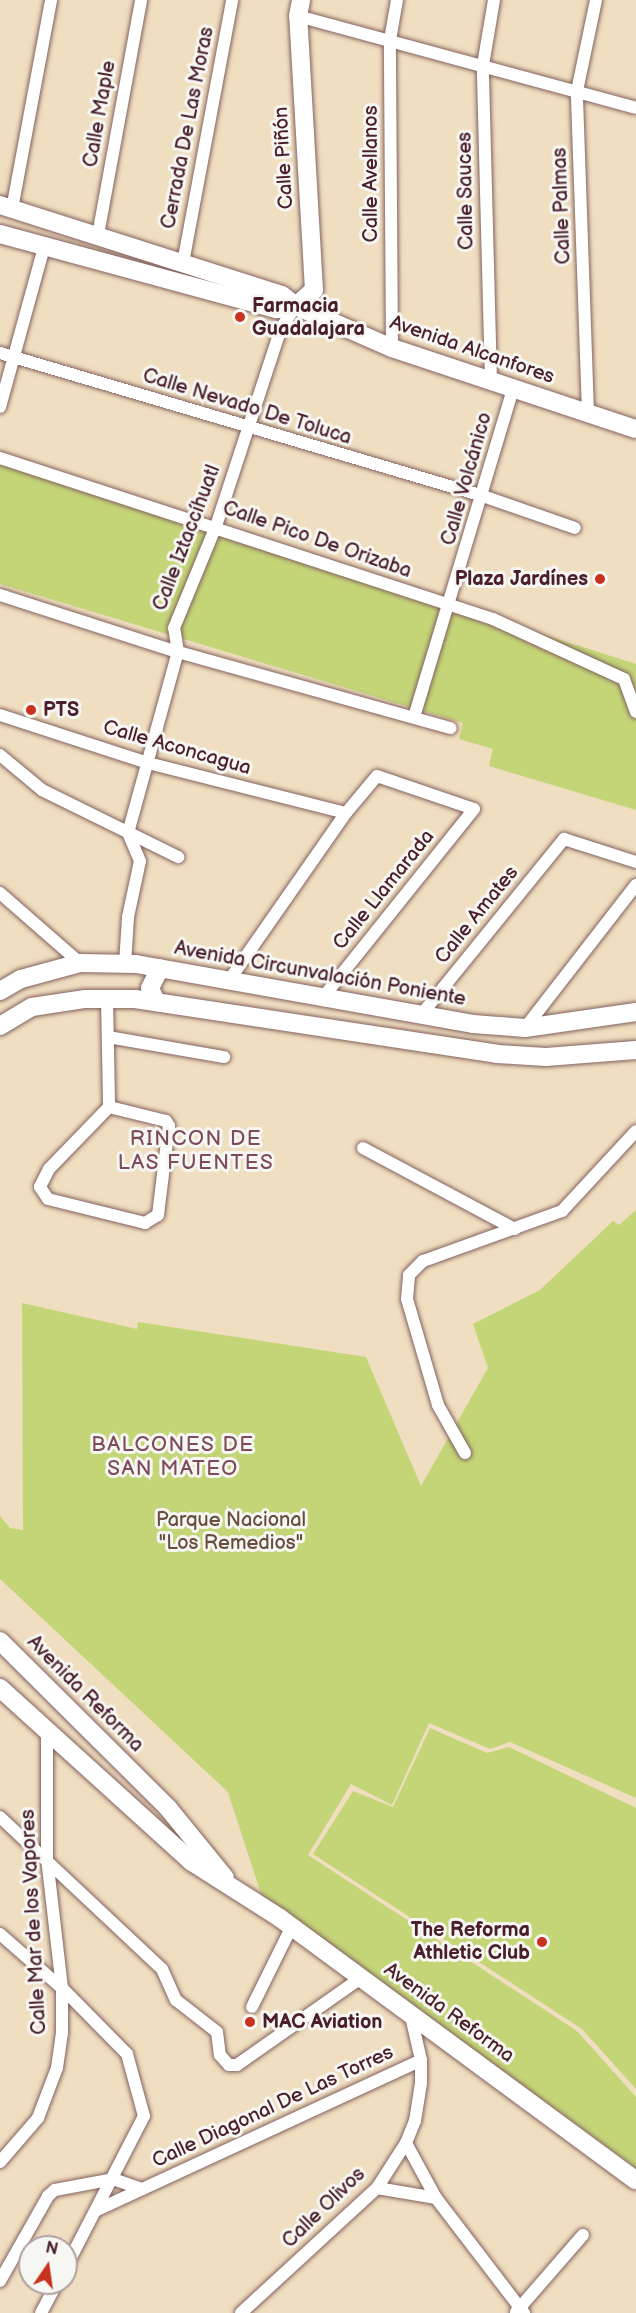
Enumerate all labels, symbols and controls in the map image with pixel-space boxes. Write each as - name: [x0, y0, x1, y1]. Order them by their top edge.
- street label: Cerrada De Las Moras: [157, 25, 219, 231]
- street label: Calle Maple: [79, 59, 121, 169]
- street label: Calle Avellanos: [359, 105, 383, 243]
- street label: Calle Piñón: [269, 106, 299, 210]
- street label: Calle Sauces: [453, 132, 479, 250]
- street label: Calle Palmas: [548, 147, 576, 265]
- place label: Farmacia Guadalajara: [252, 294, 365, 341]
- marker: Farmacia Guadalajara: [233, 310, 247, 324]
- street label: Avenida Alcanfores: [387, 311, 557, 389]
- street label: Calle Nevado De Toluca: [139, 364, 355, 450]
- street label: Calle Volcánico: [436, 409, 498, 549]
- street label: Calle Iztaccíhuatl: [148, 462, 226, 614]
- street label: Calle Pico De Orizaba: [219, 496, 415, 584]
- place label: Plaza Jardínes: [455, 567, 588, 591]
- marker: Plaza Jardínes: [593, 572, 607, 586]
- place label: PTS: [43, 698, 79, 722]
- marker: PTS: [24, 703, 38, 717]
- street label: Calle Aconcagua: [100, 715, 254, 781]
- street label: Calle Llamarada: [328, 825, 440, 955]
- street label: Calle Amates: [430, 861, 524, 969]
- street label: Avenida Circunvalación Poniente: [173, 937, 467, 1011]
- district label: RINCON DE LAS FUENTES: [118, 1126, 274, 1176]
- district label: BALCONES DE SAN MATEO: [91, 1432, 255, 1482]
- park label: Parque Nacional "Los Remedios": [156, 1508, 306, 1555]
- street label: Avenida Reforma: [22, 1631, 148, 1757]
- street label: Calle Mar de los Vapores: [16, 1808, 52, 2036]
- place label: The Reforma Athletic Club: [411, 1918, 530, 1965]
- marker: The Reforma Athletic Club: [535, 1935, 549, 1949]
- street label: Avenida Reforma: [379, 1958, 519, 2068]
- place label: MAC Aviation: [262, 2010, 382, 2034]
- marker: MAC Aviation: [243, 2015, 257, 2029]
- street label: Calle Diagonal De Las Torres: [148, 2040, 398, 2174]
- street label: Calle Olivos: [278, 2163, 370, 2253]
- north arrow: [18, 2235, 78, 2295]
- text: N: [44, 2238, 60, 2260]

